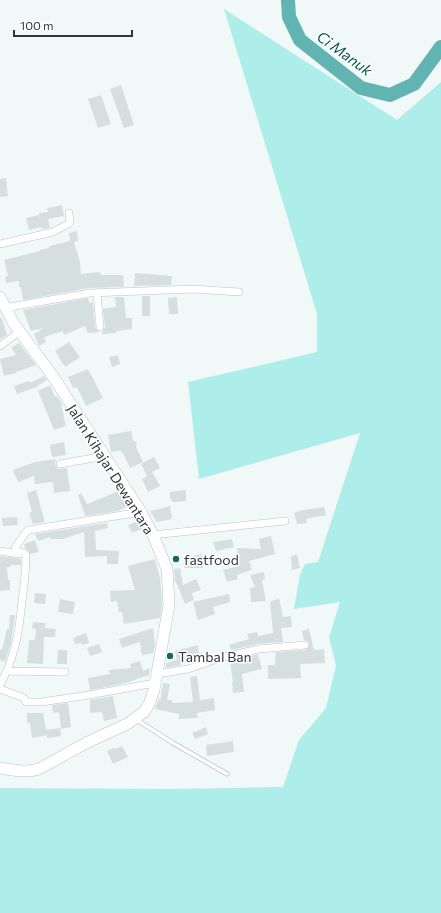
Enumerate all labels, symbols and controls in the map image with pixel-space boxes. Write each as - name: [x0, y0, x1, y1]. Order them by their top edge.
- scale bar: [14, 12, 132, 38]
- text: 100 m: [20, 18, 54, 32]
- water label: Ci Manuk: [314, 27, 377, 80]
- street label: Jalan Kihajar Dewantara: [64, 401, 158, 537]
- place label: fastfood: [184, 551, 239, 568]
- marker: fastfood: [171, 554, 181, 564]
- place label: Tambal Ban: [178, 648, 252, 665]
- marker: Tambal Ban: [165, 651, 175, 661]

